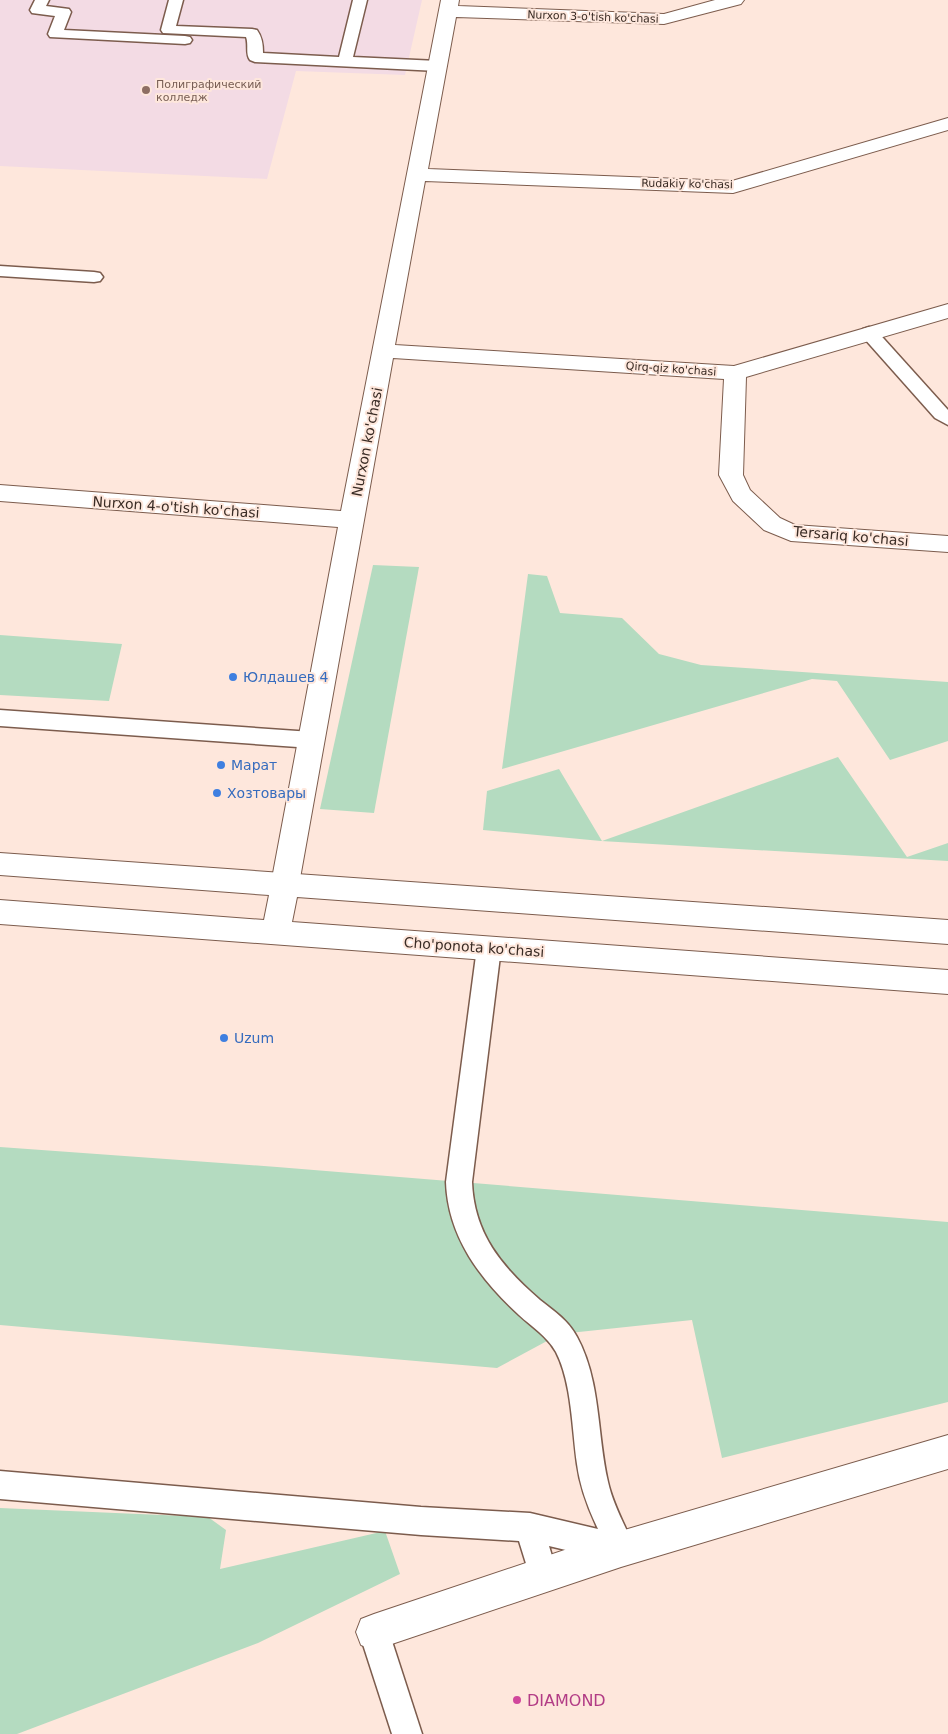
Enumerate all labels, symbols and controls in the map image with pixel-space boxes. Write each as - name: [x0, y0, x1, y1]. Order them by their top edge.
- street label: Nurxon 3-o'tish ko'chasi: [527, 8, 659, 26]
- place label: Полиграфический колледж: [156, 78, 262, 104]
- marker: Полиграфический колледж: [140, 84, 152, 96]
- street label: Rudakiy ko'chasi: [641, 177, 733, 191]
- street label: Qirq-qiz ko'chasi: [625, 359, 717, 379]
- street label: Nurxon ko'chasi: [349, 386, 385, 498]
- street label: Nurxon 4-o'tish ko'chasi: [92, 493, 260, 521]
- street label: Tersariq ko'chasi: [792, 523, 909, 549]
- place label: Юлдашев 4: [243, 669, 328, 685]
- marker: Юлдашев 4: [227, 671, 239, 683]
- place label: Марат: [231, 757, 277, 773]
- marker: Марат: [215, 759, 227, 771]
- place label: Хозтовары: [227, 785, 306, 801]
- marker: Хозтовары: [211, 787, 223, 799]
- street label: Cho'ponota ko'chasi: [403, 934, 545, 960]
- place label: Uzum: [234, 1030, 274, 1046]
- marker: Uzum: [218, 1032, 230, 1044]
- place label: DIAMOND: [527, 1691, 606, 1710]
- marker: DIAMOND: [511, 1694, 523, 1706]

